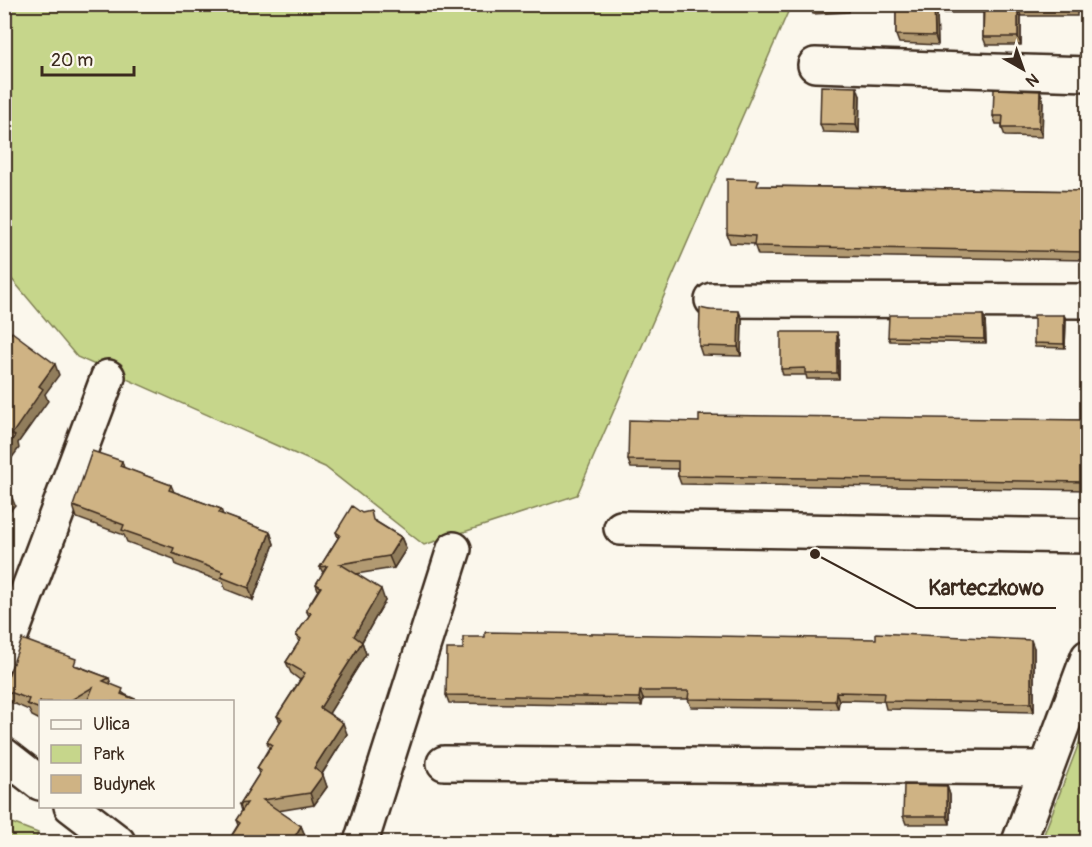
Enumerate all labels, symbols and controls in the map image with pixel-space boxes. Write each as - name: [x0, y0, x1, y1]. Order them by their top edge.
- scale bar: [42, 39, 134, 77]
- north arrow: [993, 39, 1053, 99]
- text: 20 m: [51, 49, 93, 72]
- text: N: [1021, 69, 1043, 91]
- callout: Karteczkowo: [916, 569, 1056, 608]
- text: Karteczkowo: [928, 575, 1045, 602]
- legend: [39, 700, 234, 808]
- text: Ulica: [93, 713, 130, 736]
- text: Park: [93, 743, 125, 766]
- text: Budynek: [93, 773, 156, 796]

